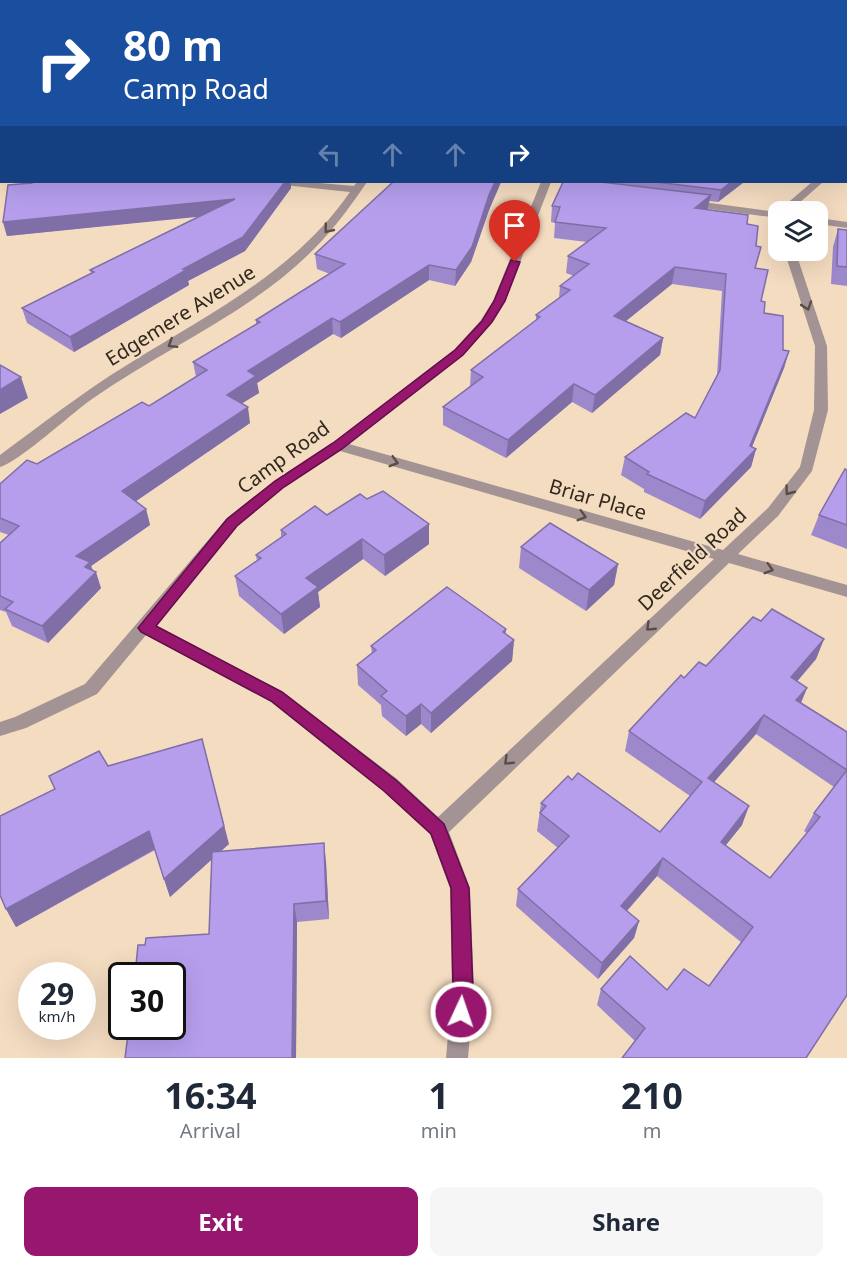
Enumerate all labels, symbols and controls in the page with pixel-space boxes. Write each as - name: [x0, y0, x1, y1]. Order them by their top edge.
- text: 80 m: [123, 16, 223, 73]
- icon: right: [24, 24, 102, 102]
- text: Camp Road: [123, 70, 269, 107]
- icon: left: [313, 138, 346, 171]
- icon: ahead: [376, 138, 409, 171]
- icon: ahead: [439, 138, 472, 171]
- icon: right: [502, 138, 535, 171]
- pin: [489, 200, 540, 262]
- map controls: [768, 201, 828, 261]
- button: layers: [768, 201, 828, 261]
- icon: arrive: [498, 209, 531, 242]
- one-way arrow: [324, 222, 335, 233]
- street label: Edgemere Avenue: [100, 258, 260, 372]
- one-way arrow: [800, 300, 812, 311]
- one-way arrow: [168, 336, 178, 348]
- street label: Camp Road: [231, 414, 335, 500]
- one-way arrow: [389, 455, 399, 468]
- street label: Briar Place: [546, 472, 650, 526]
- one-way arrow: [785, 485, 796, 496]
- street label: Deerfield Road: [632, 502, 752, 616]
- one-way arrow: [576, 509, 586, 521]
- one-way arrow: [763, 562, 774, 574]
- one-way arrow: [646, 620, 656, 631]
- one-way arrow: [505, 754, 516, 765]
- speed limit sign: 30: [108, 962, 186, 1040]
- text: 29: [40, 973, 74, 1014]
- position arrow: [429, 980, 493, 1044]
- text: km/h: [39, 1006, 75, 1026]
- text: 16:34: [164, 1071, 257, 1120]
- text: 1: [429, 1071, 449, 1120]
- text: 210: [621, 1071, 683, 1120]
- text: Arrival: [180, 1117, 241, 1144]
- text: min: [421, 1117, 457, 1144]
- text: m: [643, 1117, 661, 1144]
- button: Exit: [24, 1187, 418, 1256]
- button: Share: [430, 1187, 823, 1256]

